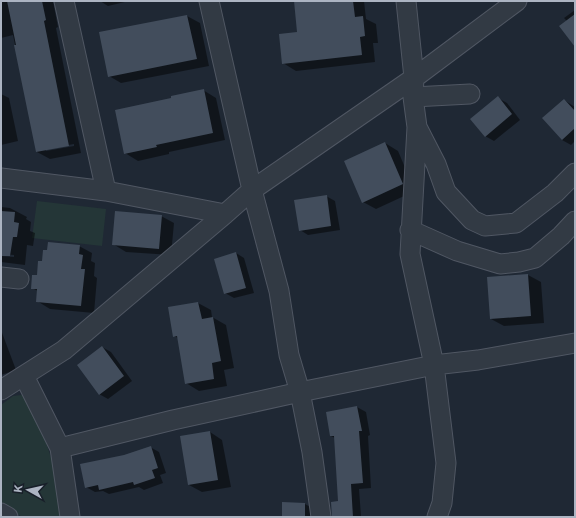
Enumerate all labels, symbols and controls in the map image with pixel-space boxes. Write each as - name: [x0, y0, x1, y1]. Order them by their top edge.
- north arrow: [8, 470, 48, 510]
- text: K: [11, 484, 26, 494]

